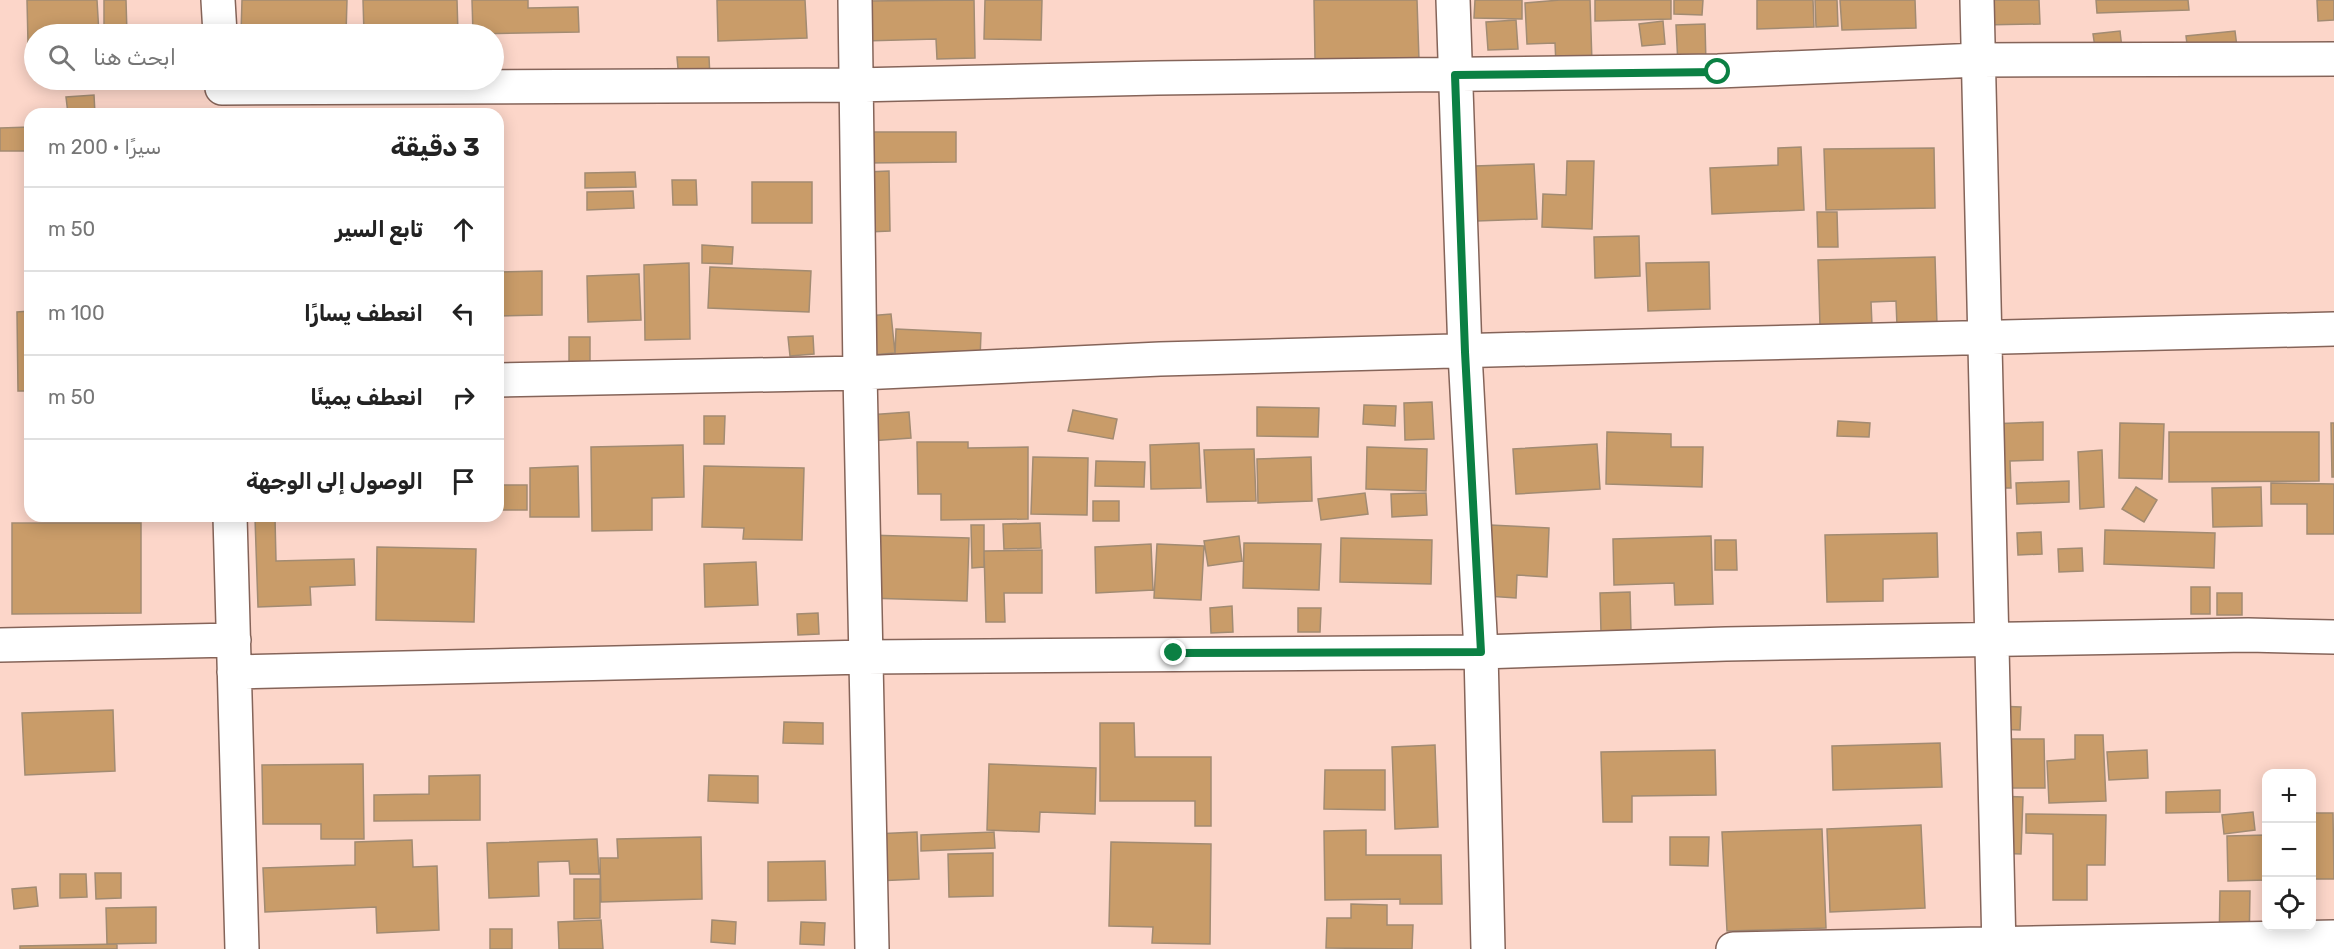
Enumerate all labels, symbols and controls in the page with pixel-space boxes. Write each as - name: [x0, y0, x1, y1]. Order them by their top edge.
- search box: [24, 24, 504, 90]
- icon: search: [45, 41, 78, 74]
- text: ابحث هنا: [93, 44, 176, 71]
- route start: [1704, 58, 1730, 84]
- text: 3 دقيقة: [391, 132, 480, 163]
- text: سيرًا · 200 m: [48, 135, 161, 159]
- icon: ahead: [447, 213, 480, 246]
- text: تابع السير: [335, 216, 423, 243]
- text: 50 m: [48, 217, 95, 241]
- icon: left: [447, 297, 480, 330]
- text: انعطف يسارًا: [304, 300, 423, 327]
- text: 100 m: [48, 301, 105, 325]
- icon: right: [447, 381, 480, 414]
- text: انعطف يمينًا: [310, 384, 423, 411]
- text: 50 m: [48, 385, 95, 409]
- icon: arrive: [447, 465, 480, 498]
- text: الوصول إلى الوجهة: [246, 468, 423, 495]
- route end: [1160, 639, 1186, 665]
- map controls: [2262, 769, 2316, 931]
- button: +: [2262, 769, 2316, 823]
- button: −: [2262, 823, 2316, 877]
- button: locate: [2262, 877, 2316, 931]

